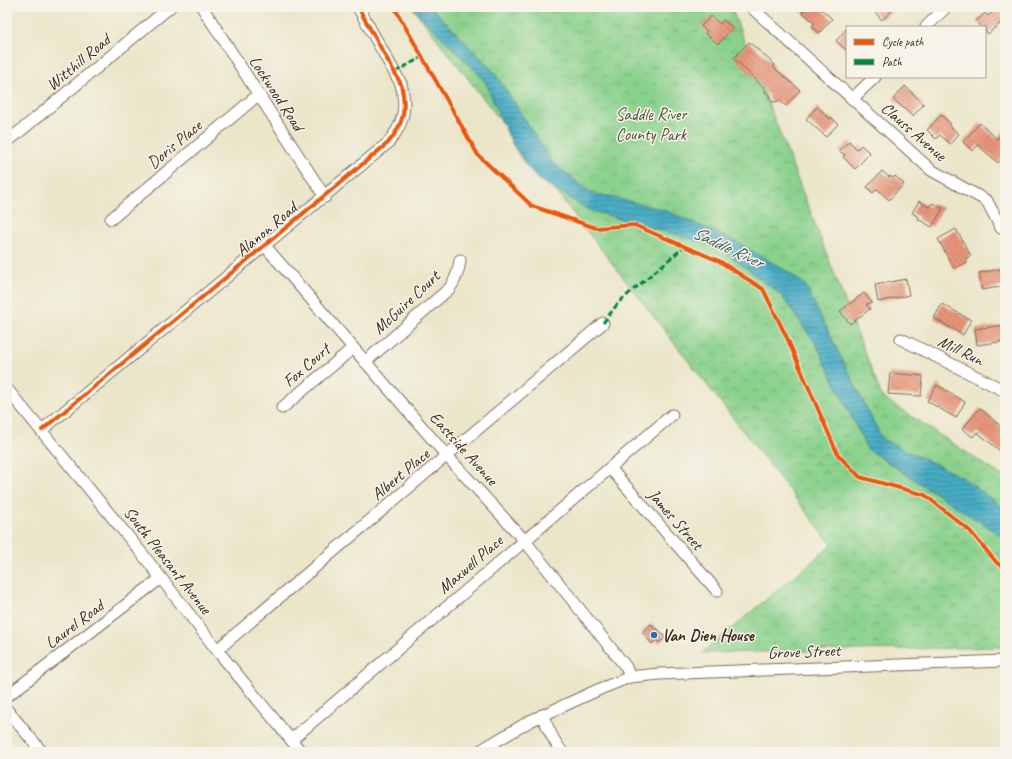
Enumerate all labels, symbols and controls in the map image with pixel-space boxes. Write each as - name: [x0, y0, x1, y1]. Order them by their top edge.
- legend: [846, 26, 986, 78]
- street label: Witthill Road: [42, 28, 116, 95]
- text: Cycle path: [882, 34, 924, 50]
- street label: Lockwood Road: [244, 52, 310, 138]
- text: Path: [882, 54, 902, 70]
- street label: Clauss Avenue: [877, 97, 952, 166]
- park label: Saddle River County Park: [616, 104, 688, 145]
- street label: Doris Place: [143, 115, 207, 173]
- street label: Alanon Road: [231, 196, 303, 261]
- water label: Saddle River: [689, 221, 769, 274]
- street label: McGuire Court: [368, 264, 446, 339]
- street label: Mill Run: [935, 331, 988, 371]
- street label: Fox Court: [278, 338, 336, 392]
- street label: Eastside Avenue: [425, 407, 503, 491]
- street label: Albert Place: [367, 443, 435, 505]
- street label: James Street: [643, 484, 709, 556]
- street label: South Pleasant Avenue: [119, 502, 217, 619]
- street label: Maxwell Place: [434, 529, 508, 598]
- street label: Laurel Road: [41, 594, 110, 653]
- place label: Van Dien House: [662, 625, 755, 646]
- marker: Van Dien House: [649, 630, 659, 640]
- street label: Grove Street: [767, 640, 843, 663]

